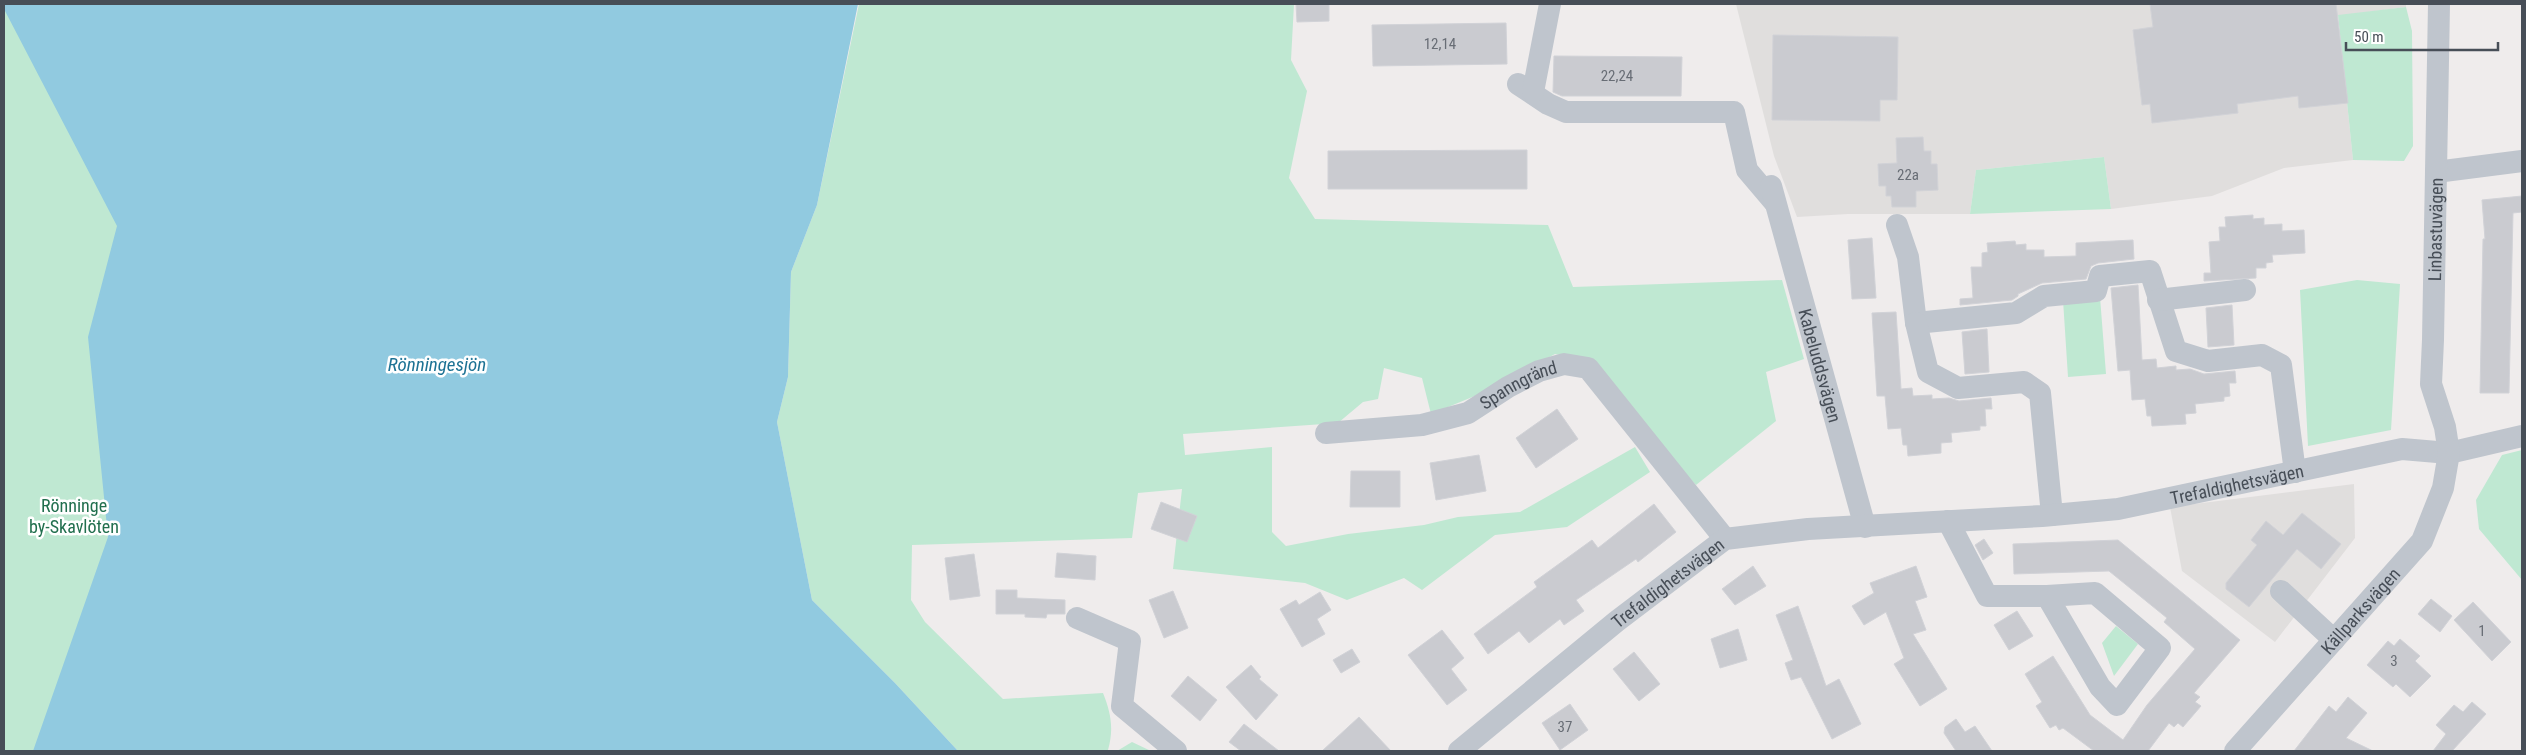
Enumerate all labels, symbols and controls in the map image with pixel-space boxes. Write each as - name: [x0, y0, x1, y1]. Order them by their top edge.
- scale bar: [2346, 20, 2498, 52]
- text: 50 m: [2354, 28, 2384, 46]
- house number: 12,14: [1424, 35, 1456, 53]
- house number: 22,24: [1601, 67, 1633, 85]
- house number: 22a: [1897, 166, 1919, 184]
- street label: Linbastuvägen: [2424, 177, 2446, 281]
- street label: Kabeluddsvägen: [1795, 306, 1846, 424]
- water label: Rönningesjön: [388, 353, 486, 376]
- street label: Spanngränd: [1476, 356, 1559, 413]
- street label: Trefaldighetsvägen: [2168, 460, 2306, 508]
- park label: Rönninge by-Skavlöten: [29, 495, 119, 537]
- street label: Trefaldighetsvägen: [1607, 533, 1728, 632]
- street label: Källparksvägen: [2316, 563, 2404, 658]
- house number: 1: [2478, 622, 2486, 640]
- house number: 3: [2390, 652, 2398, 670]
- house number: 37: [1558, 718, 1572, 736]

